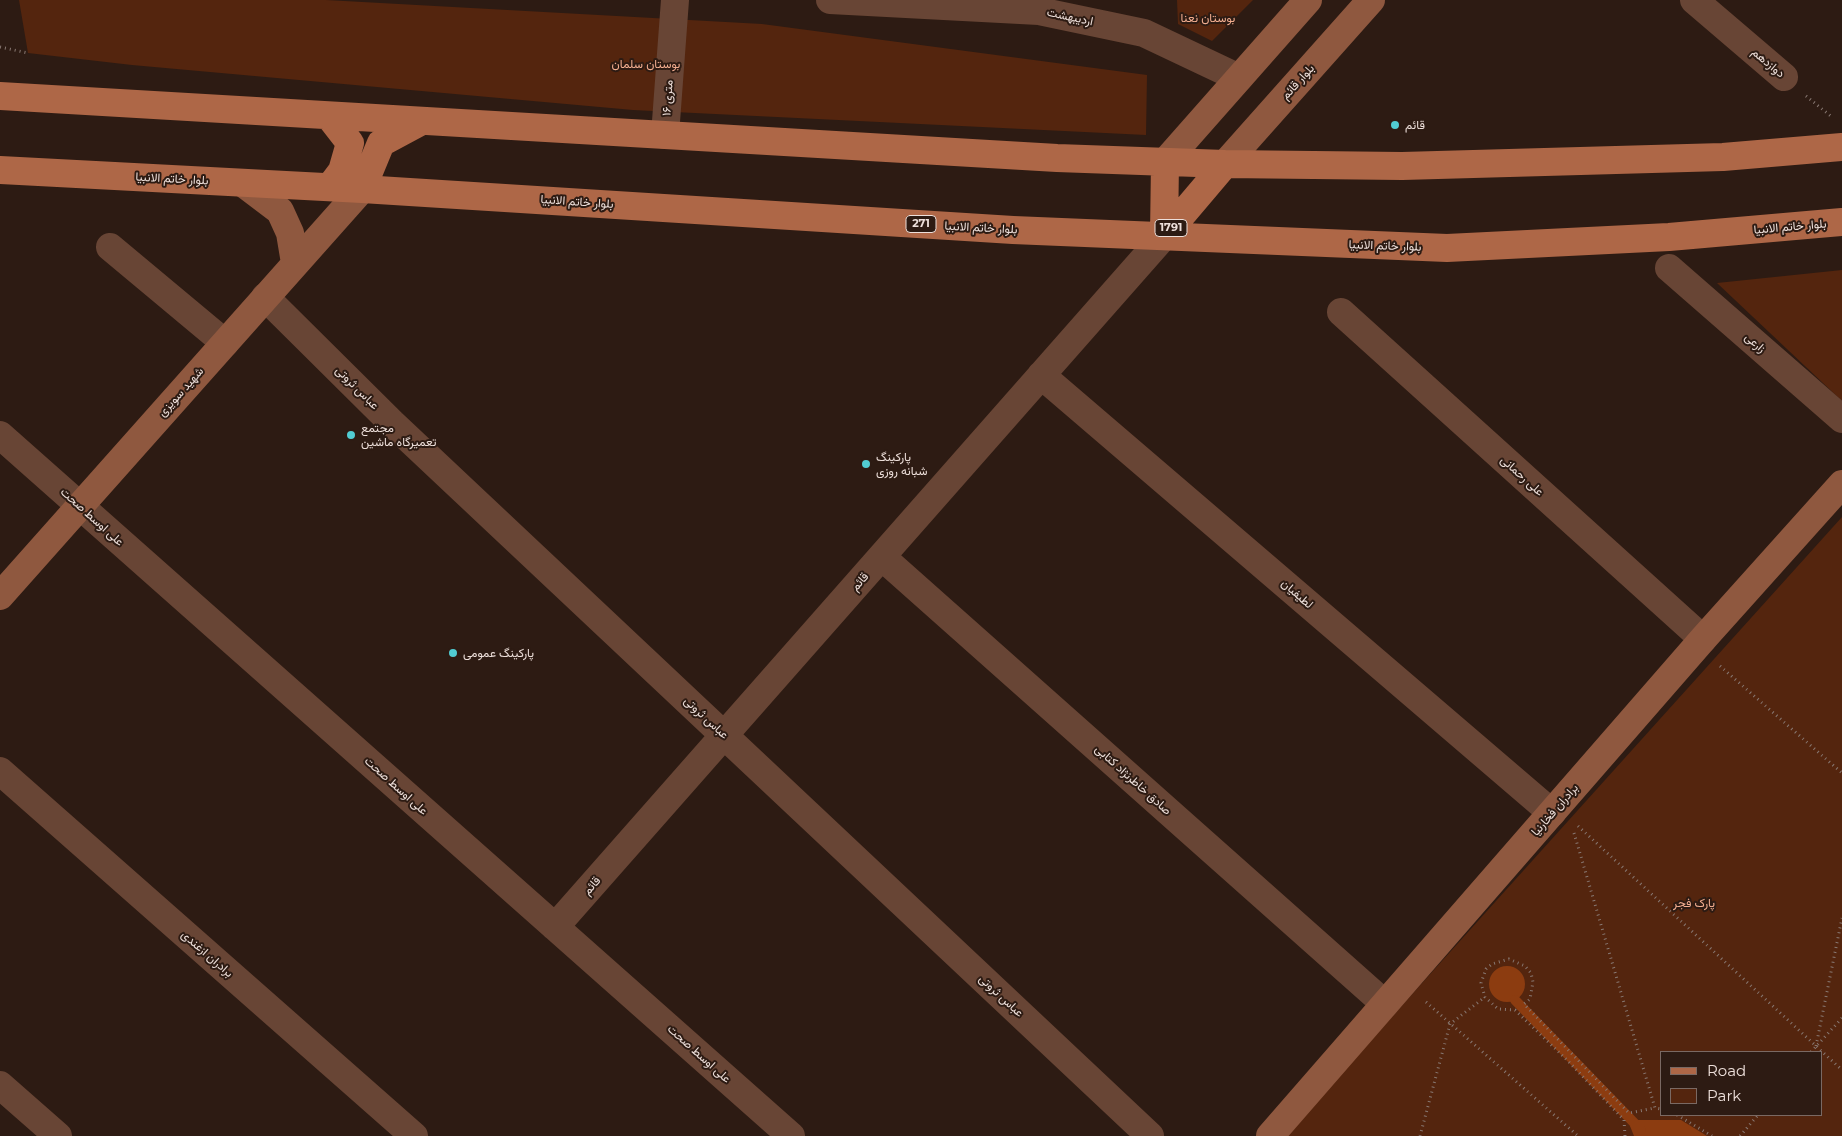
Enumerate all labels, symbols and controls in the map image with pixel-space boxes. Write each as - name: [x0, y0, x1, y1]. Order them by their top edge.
- street label: اردیبهشت: [1046, 5, 1094, 29]
- park label: بوستان نعنا: [1181, 11, 1235, 25]
- street label: دوازدهم: [1749, 45, 1787, 81]
- park label: بوستان سلمان: [612, 57, 680, 71]
- street label: بلوار قائم: [1278, 61, 1318, 103]
- street label: ۱۶ متری: [660, 79, 676, 117]
- place label: قائم: [1405, 118, 1425, 132]
- marker: قائم: [1389, 119, 1401, 131]
- street label: بلوار خاتم الانبیا: [135, 170, 209, 188]
- street label: بلوار خاتم الانبیا: [540, 192, 614, 212]
- road number: 271: [906, 215, 936, 232]
- street label: بلوار خاتم الانبیا: [1753, 217, 1827, 237]
- street label: بلوار خاتم الانبیا: [944, 219, 1018, 237]
- road number: 1791: [1155, 220, 1187, 237]
- street label: بلوار خاتم الانبیا: [1348, 238, 1422, 254]
- street label: زارعی: [1741, 330, 1769, 356]
- street label: عباس ثروتی: [332, 363, 382, 413]
- street label: شهید سویزی: [155, 364, 207, 420]
- place label: مجتمع تعمیرگاه ماشین: [361, 421, 436, 449]
- marker: مجتمع تعمیرگاه ماشین: [345, 429, 357, 441]
- place label: پارکینگ شبانه روزی: [876, 450, 927, 478]
- street label: علی رحمانی: [1497, 453, 1547, 499]
- marker: پارکینگ شبانه روزی: [860, 458, 872, 470]
- street label: علی اوسط صحت: [57, 485, 127, 549]
- street label: قائم: [848, 570, 872, 594]
- street label: لطیفیان: [1278, 576, 1316, 612]
- place label: پارکینگ عمومی: [463, 646, 534, 660]
- marker: پارکینگ عمومی: [447, 647, 459, 659]
- street label: عباس ثروتی: [681, 694, 731, 742]
- street label: صادق خاطرنژاد کتابی: [1092, 742, 1174, 818]
- street label: علی اوسط صحت: [361, 754, 431, 818]
- street label: برادران فخارنیا: [1528, 781, 1582, 839]
- street label: قائم: [580, 874, 604, 898]
- park label: پارک فجر: [1673, 896, 1715, 910]
- street label: برادران ازغندی: [178, 927, 236, 981]
- street label: عباس ثروتی: [976, 972, 1026, 1020]
- street label: علی اوسط صحت: [664, 1022, 734, 1086]
- legend: [1660, 1051, 1822, 1116]
- text: Road: [1707, 1061, 1746, 1080]
- text: Park: [1707, 1086, 1741, 1105]

